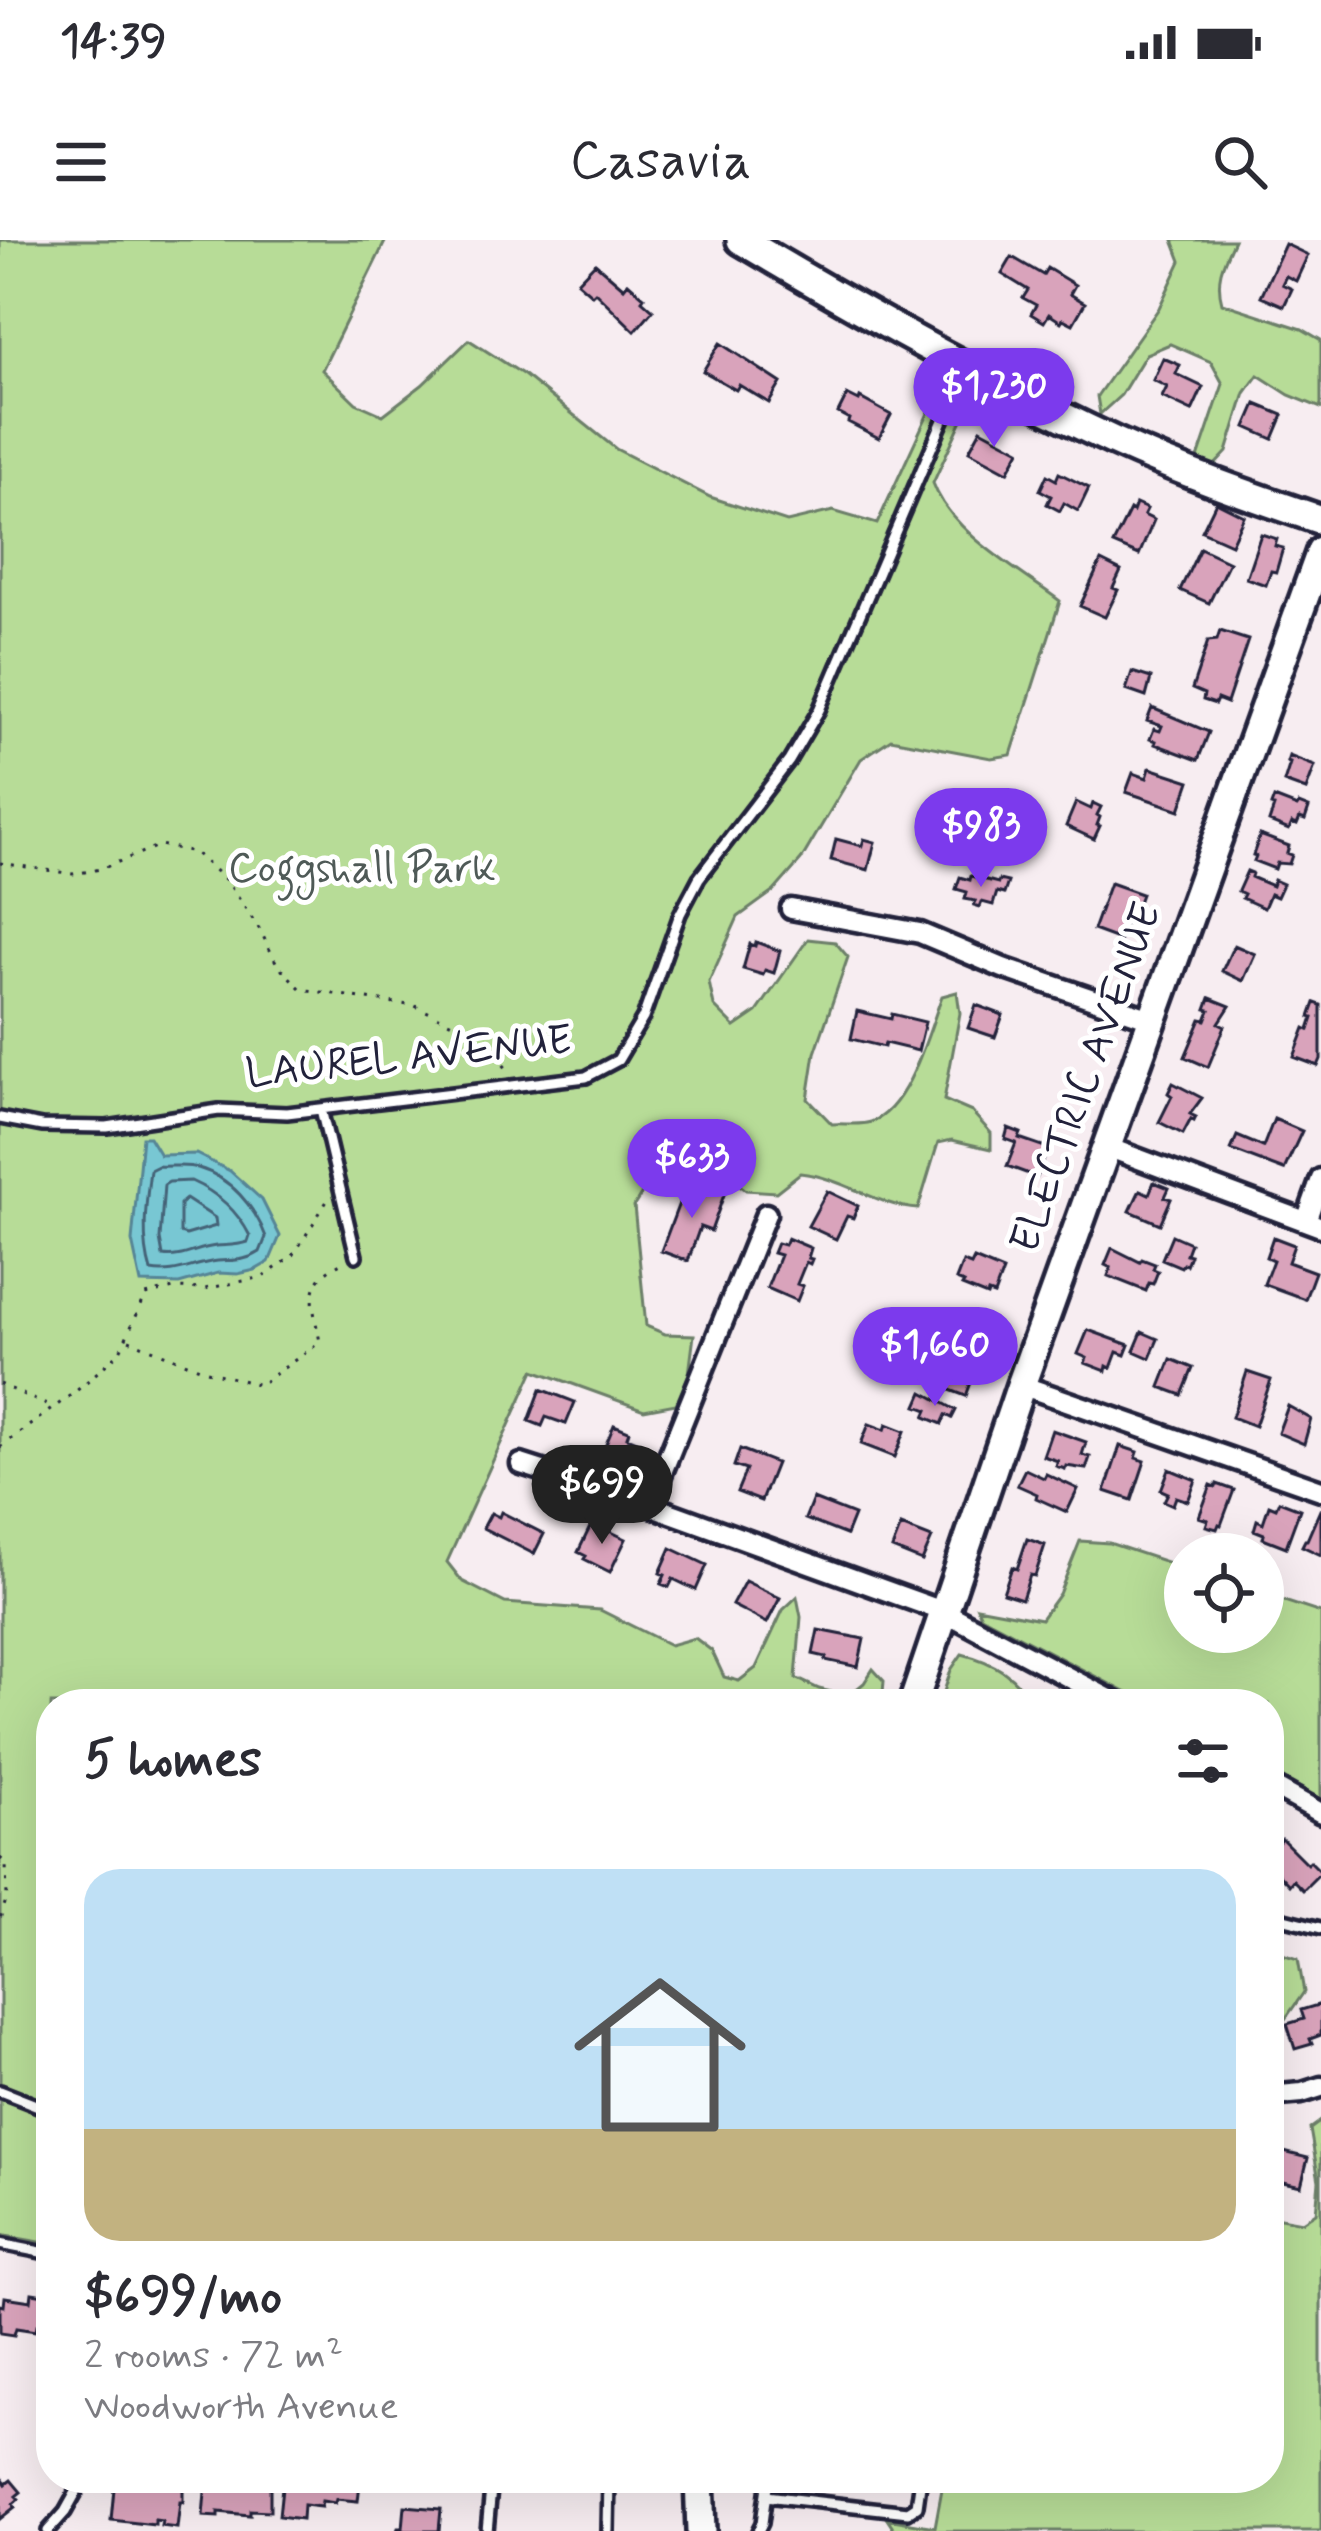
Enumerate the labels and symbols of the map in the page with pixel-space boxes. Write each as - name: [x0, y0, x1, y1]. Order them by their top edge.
- pin: $1,230: [896, 348, 1092, 450]
- pin: $983: [910, 788, 1052, 890]
- park label: Coggshall Park: [228, 842, 496, 901]
- street label: ELECTRIC AVENUE: [998, 895, 1176, 1261]
- street label: LAUREL AVENUE: [243, 1014, 575, 1102]
- pin: $633: [621, 1119, 763, 1221]
- pin: $1,660: [837, 1307, 1033, 1409]
- pin: $699: [531, 1445, 673, 1547]

